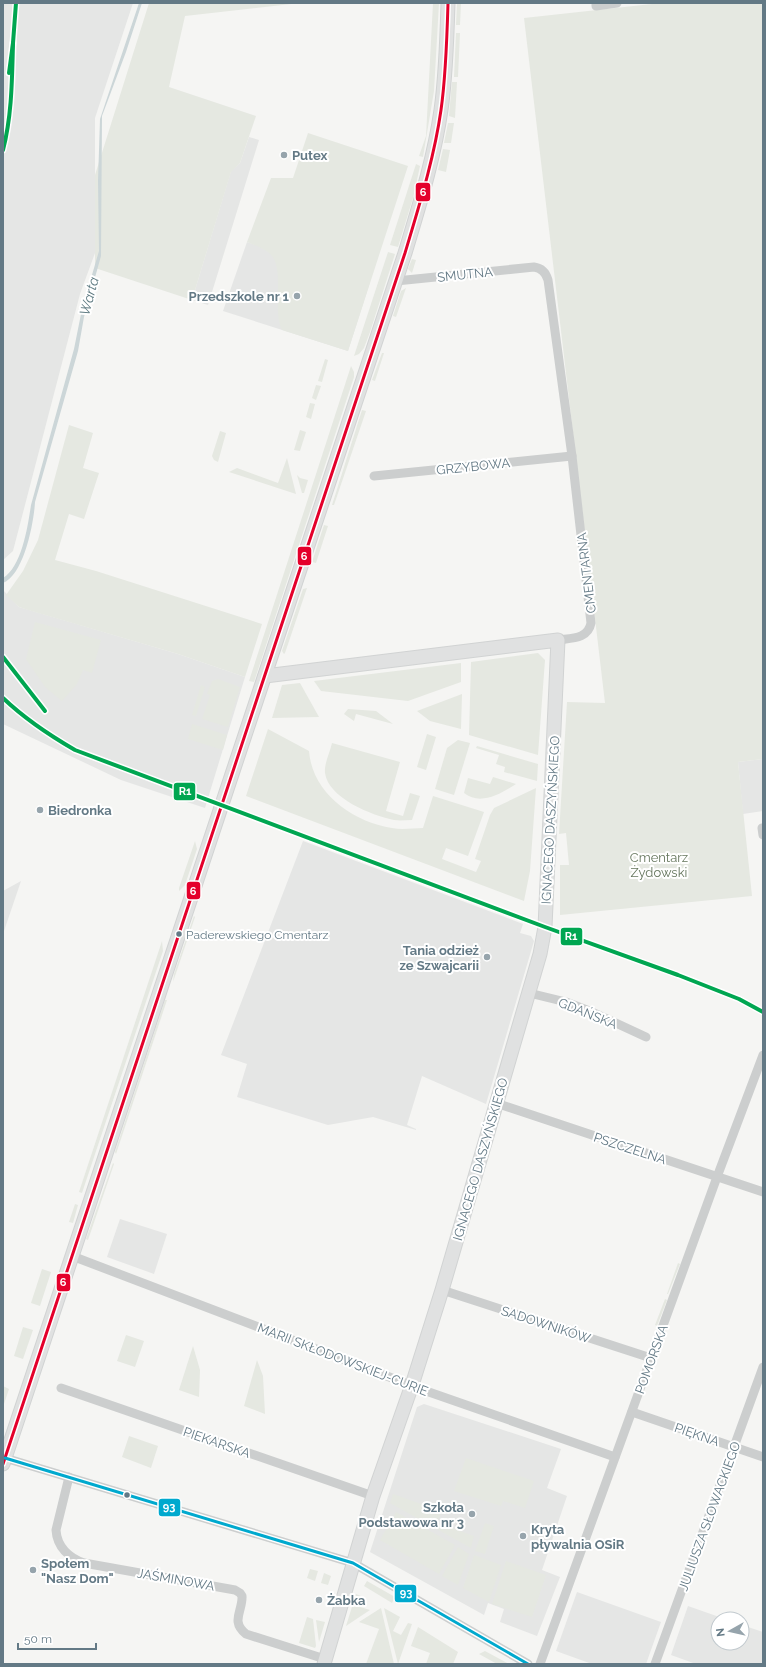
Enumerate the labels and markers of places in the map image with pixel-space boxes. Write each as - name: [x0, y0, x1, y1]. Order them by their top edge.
- place label: Putex: [292, 148, 328, 163]
- marker: Putex: [279, 150, 289, 160]
- place label: Przedszkole nr 1: [189, 289, 290, 304]
- marker: Przedszkole nr 1: [292, 291, 302, 301]
- place label: Biedronka: [48, 803, 112, 818]
- marker: Biedronka: [35, 805, 45, 815]
- place label: Paderewskiego Cmentarz: [186, 928, 328, 942]
- marker: Paderewskiego Cmentarz: [174, 929, 184, 939]
- place label: Tania odzież ze Szwajcarii: [399, 943, 480, 973]
- marker: Tania odzież ze Szwajcarii: [482, 952, 492, 962]
- unlabelled marker: [122, 1490, 132, 1500]
- place label: Szkoła Podstawowa nr 3: [359, 1500, 465, 1530]
- marker: Szkoła Podstawowa nr 3: [467, 1509, 477, 1519]
- place label: Kryta pływalnia OSiR: [531, 1522, 625, 1552]
- marker: Kryta pływalnia OSiR: [518, 1531, 528, 1541]
- place label: Społem "Nasz Dom": [41, 1556, 114, 1586]
- marker: Społem "Nasz Dom": [28, 1565, 38, 1575]
- place label: Żabka: [327, 1593, 366, 1608]
- marker: Żabka: [314, 1595, 324, 1605]

